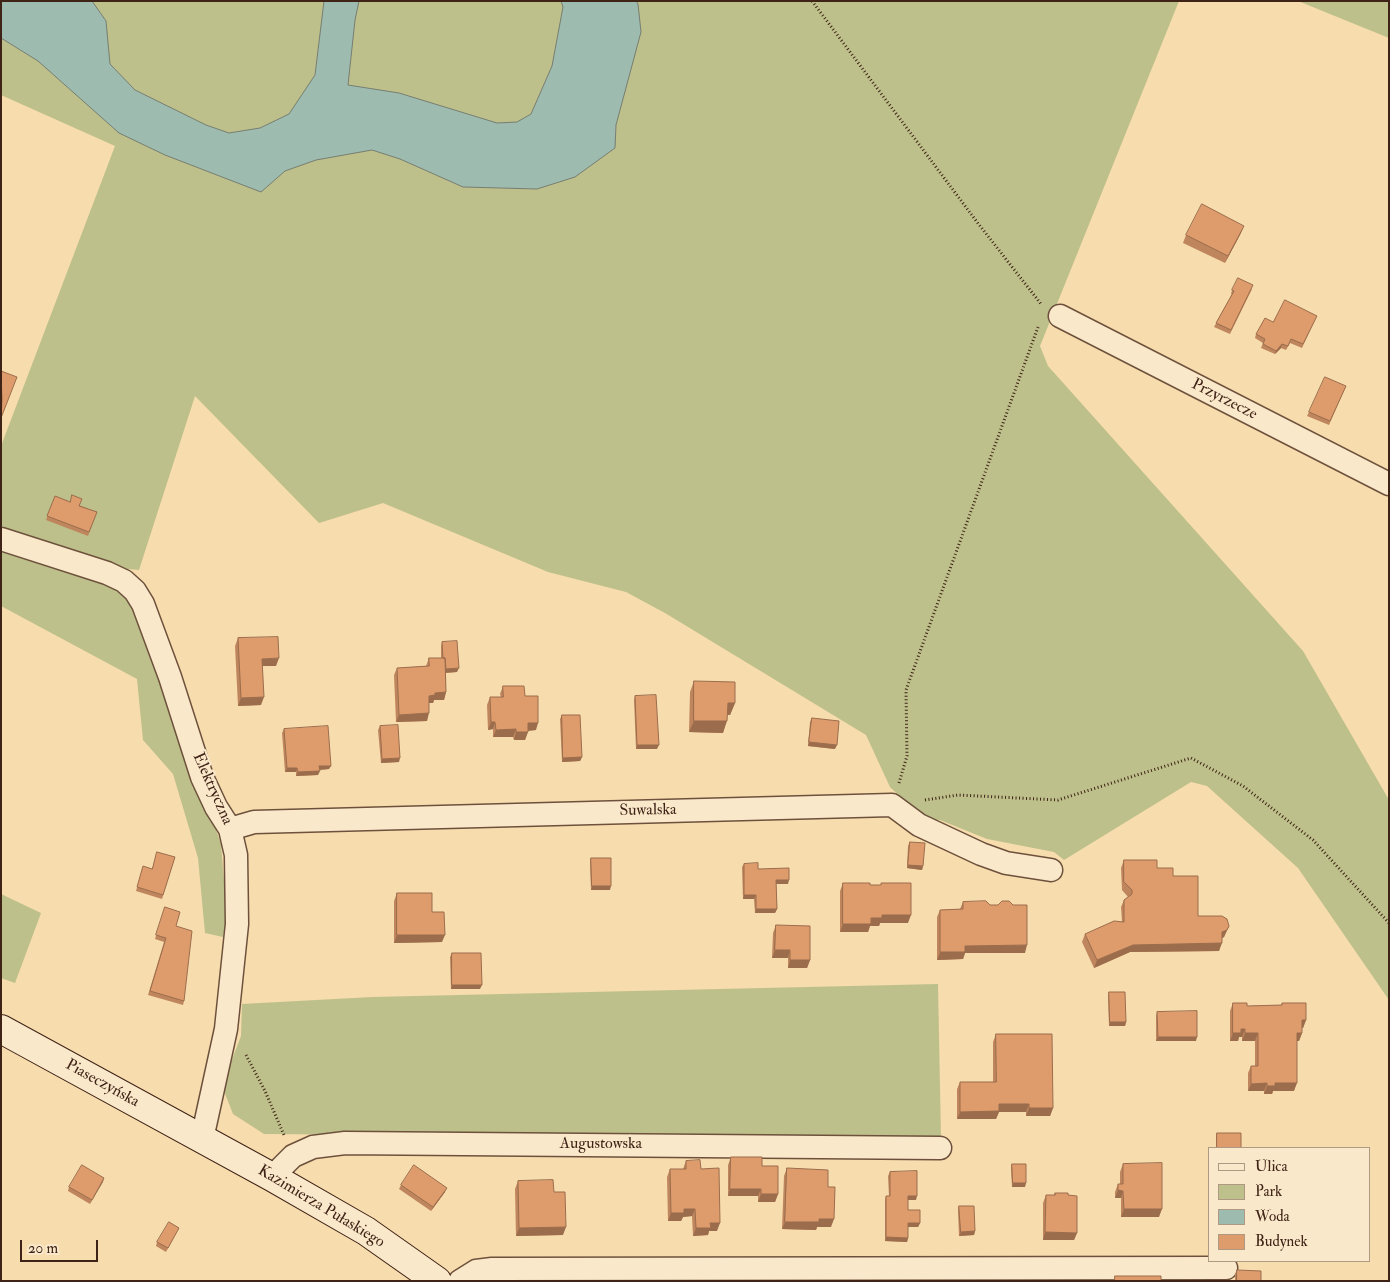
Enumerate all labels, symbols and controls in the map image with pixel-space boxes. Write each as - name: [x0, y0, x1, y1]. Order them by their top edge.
- street label: Przyrzecze: [1188, 375, 1260, 425]
- street label: Elektryczna: [188, 750, 236, 828]
- street label: Suwalska: [619, 801, 677, 821]
- street label: Piaseczyńska: [62, 1056, 142, 1112]
- street label: Augustowska: [560, 1135, 642, 1155]
- legend: [1208, 1147, 1370, 1262]
- text: Ulica: [1255, 1157, 1288, 1176]
- street label: Kazimierza Pułaskiego: [254, 1162, 388, 1252]
- text: Park: [1255, 1182, 1282, 1201]
- text: Woda: [1255, 1207, 1290, 1226]
- scale bar: [22, 1230, 100, 1262]
- text: Budynek: [1255, 1232, 1308, 1251]
- text: 20 m: [28, 1239, 58, 1258]

